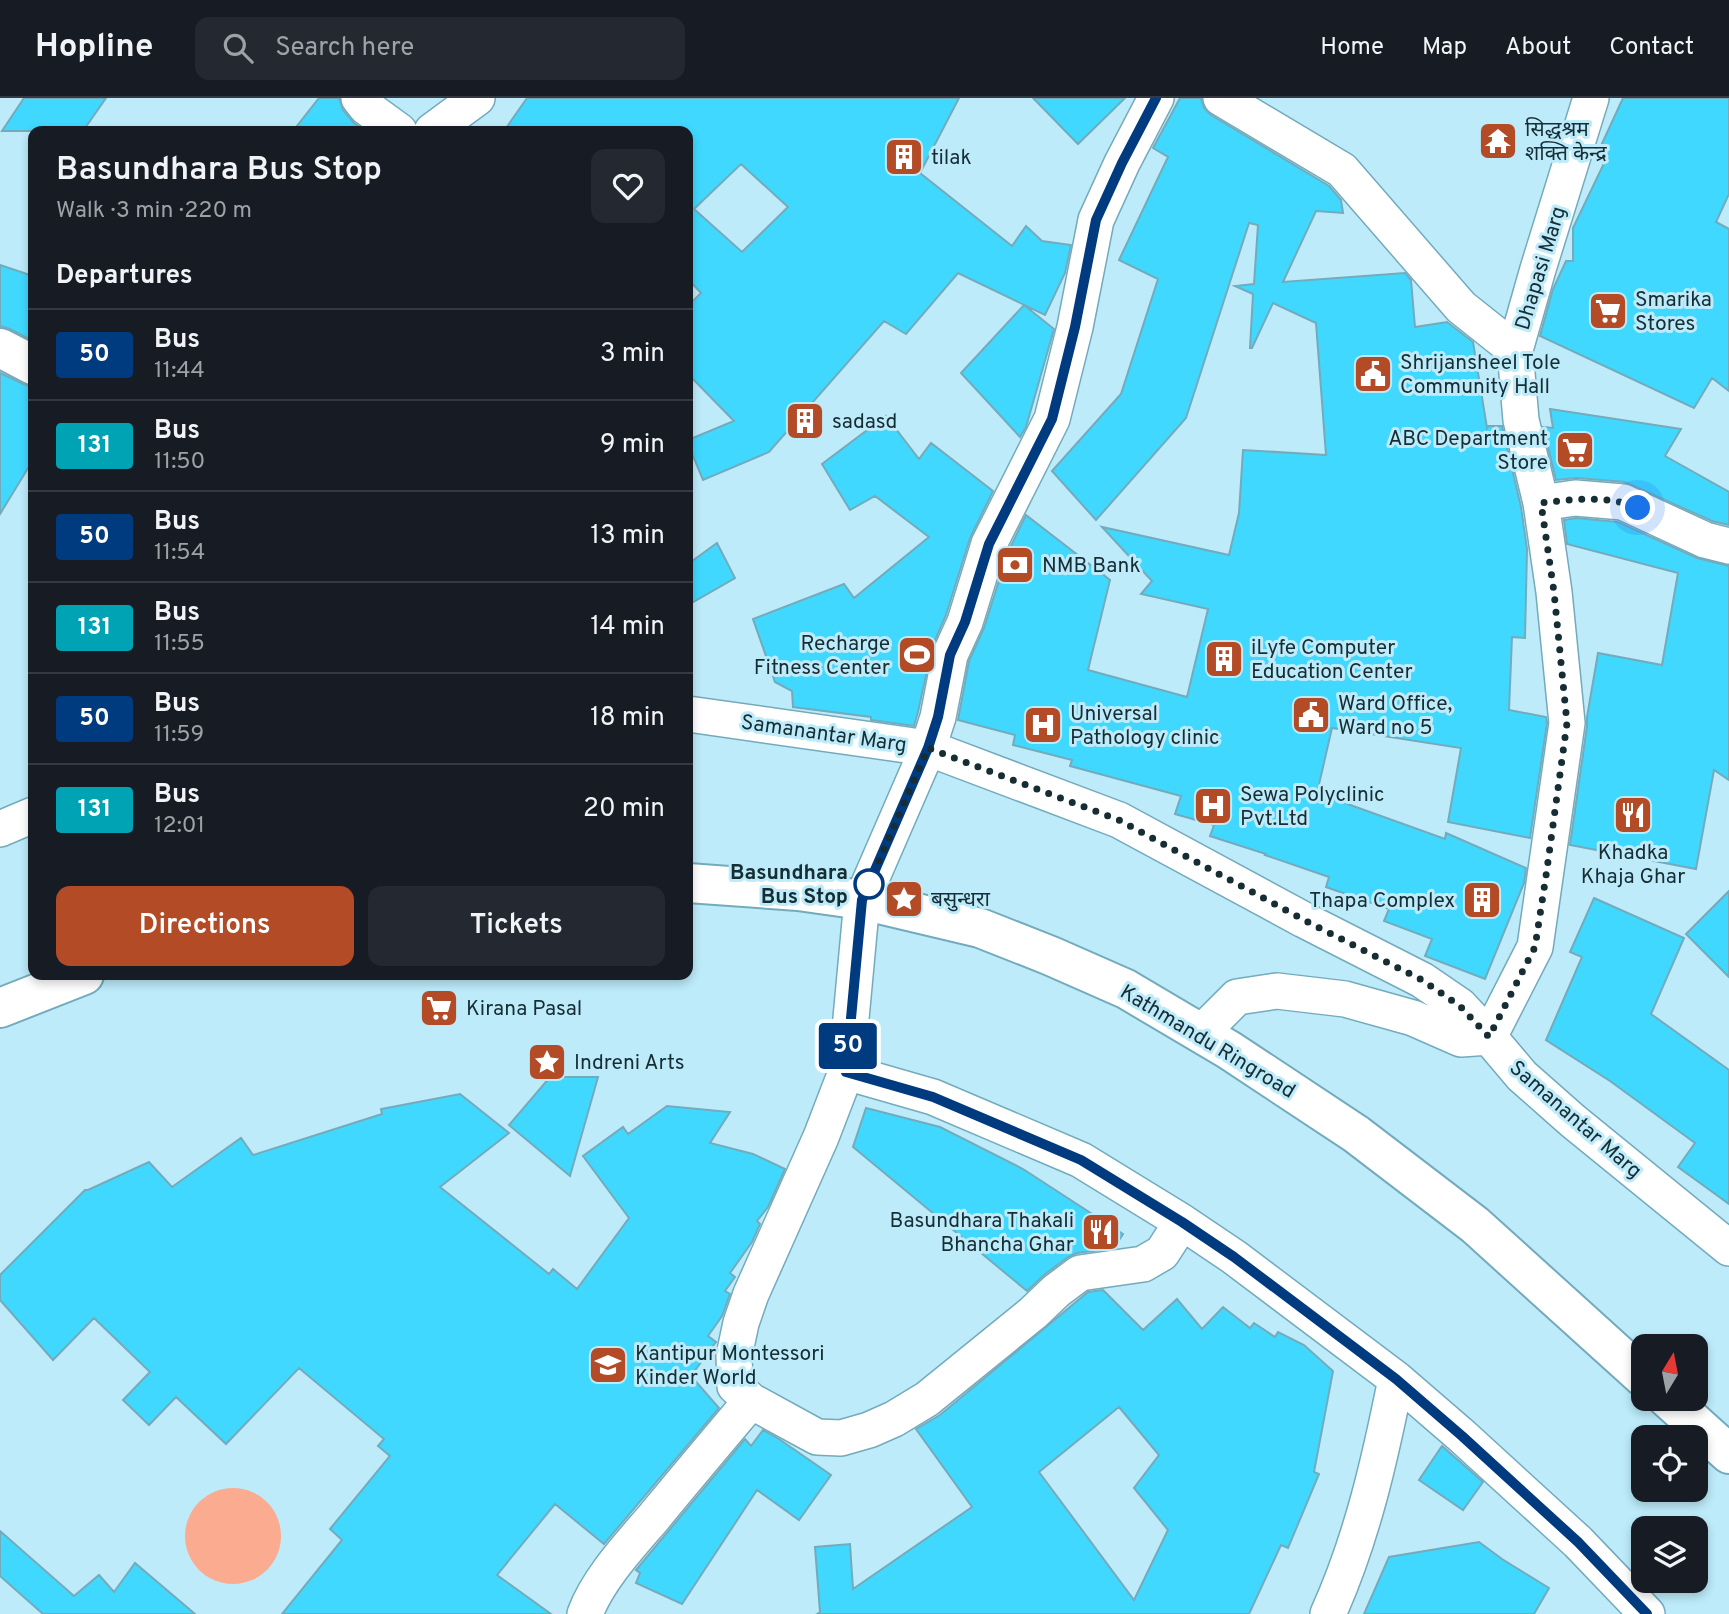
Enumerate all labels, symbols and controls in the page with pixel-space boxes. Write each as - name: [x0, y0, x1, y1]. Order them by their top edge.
- search box: [195, 17, 685, 80]
- text: Hopline: [35, 27, 153, 69]
- icon: search: [219, 29, 257, 67]
- text: Search here: [275, 32, 414, 65]
- text: Home: [1320, 33, 1384, 63]
- text: Map: [1422, 33, 1467, 63]
- text: About: [1505, 33, 1571, 63]
- text: Contact: [1609, 33, 1694, 63]
- place label: सिद्धश्रम शक्ति केन्द्र: [1525, 117, 1607, 168]
- temple icon: सिद्धश्रम शक्ति केन्द्र: [1477, 120, 1519, 162]
- building icon: tilak: [883, 136, 925, 178]
- place label: tilak: [931, 145, 972, 172]
- button: heart: [591, 149, 665, 223]
- text: Basundhara Bus Stop: [56, 150, 382, 192]
- text: Walk · 3 min · 220 m: [56, 197, 252, 226]
- street label: Dhapasi Marg: [1510, 203, 1573, 334]
- text: Departures: [56, 260, 193, 293]
- place label: Smarika Stores: [1635, 287, 1712, 338]
- supermarket icon: Smarika Stores: [1587, 290, 1629, 332]
- text: Bus: [154, 324, 200, 357]
- text: 3 min: [600, 338, 665, 371]
- text: 50: [79, 340, 110, 370]
- place label: Shrijansheel Tole Community Hall: [1400, 350, 1561, 401]
- public building icon: Shrijansheel Tole Community Hall: [1352, 353, 1394, 395]
- text: 11:44: [154, 357, 205, 386]
- building icon: sadasd: [784, 400, 826, 442]
- place label: sadasd: [832, 409, 897, 436]
- text: Bus: [154, 415, 200, 448]
- place label: ABC Department Store: [1388, 426, 1548, 477]
- text: 9 min: [600, 429, 665, 462]
- supermarket icon: ABC Department Store: [1554, 429, 1596, 471]
- text: 131: [78, 431, 111, 461]
- text: 11:50: [154, 448, 205, 477]
- your location: [1620, 490, 1655, 525]
- text: Bus: [154, 506, 200, 539]
- text: 13 min: [590, 520, 665, 553]
- text: 50: [79, 522, 110, 552]
- text: 11:54: [154, 539, 205, 568]
- bank icon: NMB Bank: [994, 544, 1036, 586]
- place label: NMB Bank: [1042, 553, 1141, 580]
- text: Bus: [154, 597, 200, 630]
- text: 14 min: [590, 611, 665, 644]
- text: 131: [78, 613, 111, 643]
- text: 11:55: [154, 630, 205, 659]
- place label: Recharge Fitness Center: [754, 631, 890, 682]
- sports icon: Recharge Fitness Center: [896, 634, 938, 676]
- place label: iLyfe Computer Education Center: [1251, 635, 1413, 686]
- building icon: iLyfe Computer Education Center: [1203, 638, 1245, 680]
- text: Bus: [154, 688, 200, 721]
- place label: Ward Office, Ward no 5: [1338, 691, 1452, 742]
- public building icon: Ward Office, Ward no 5: [1290, 694, 1332, 736]
- place label: Universal Pathology clinic: [1070, 701, 1220, 752]
- text: 18 min: [590, 702, 665, 735]
- text: 50: [79, 704, 110, 734]
- hospital icon: Universal Pathology clinic: [1022, 704, 1064, 746]
- street label: Samanantar Marg: [739, 709, 908, 759]
- text: 11:59: [154, 721, 204, 750]
- text: Bus: [154, 779, 200, 812]
- place label: Sewa Polyclinic Pvt.Ltd: [1240, 782, 1385, 833]
- hospital icon: Sewa Polyclinic Pvt.Ltd: [1192, 785, 1234, 827]
- text: 20 min: [583, 793, 665, 826]
- restaurant icon: Khadka Khaja Ghar: [1612, 794, 1654, 836]
- text: 131: [78, 795, 111, 825]
- text: 12:01: [154, 812, 205, 841]
- place label: Khadka Khaja Ghar: [1581, 840, 1685, 891]
- place label: Basundhara Bus Stop: [730, 860, 848, 911]
- marker: Basundhara Bus Stop: [854, 869, 884, 899]
- place icon: बसुन्धरा: [883, 878, 925, 920]
- building icon: Thapa Complex: [1461, 879, 1503, 921]
- button: Directions: [56, 886, 354, 966]
- button: Tickets: [368, 886, 665, 966]
- place label: बसुन्धरा: [931, 887, 991, 914]
- place label: Thapa Complex: [1309, 888, 1455, 915]
- street label: Kathmandu Ringroad: [1115, 979, 1300, 1105]
- supermarket icon: Kirana Pasal: [418, 987, 460, 1029]
- place label: Kirana Pasal: [466, 996, 582, 1023]
- line badge: 50: [816, 1023, 880, 1069]
- text: 50: [833, 1031, 863, 1061]
- place icon: Indreni Arts: [526, 1041, 568, 1083]
- place label: Indreni Arts: [574, 1050, 685, 1077]
- street label: Samanantar Marg: [1503, 1055, 1647, 1185]
- place label: Basundhara Thakali Bhancha Ghar: [890, 1208, 1074, 1259]
- restaurant icon: Basundhara Thakali Bhancha Ghar: [1080, 1211, 1122, 1253]
- north arrow: [1631, 1334, 1708, 1410]
- map controls: [1631, 1334, 1708, 1593]
- place label: Kantipur Montessori Kinder World: [635, 1341, 825, 1392]
- school or university icon: Kantipur Montessori Kinder World: [587, 1344, 629, 1386]
- button: locate: [1631, 1425, 1708, 1502]
- button: layers: [1631, 1516, 1708, 1593]

